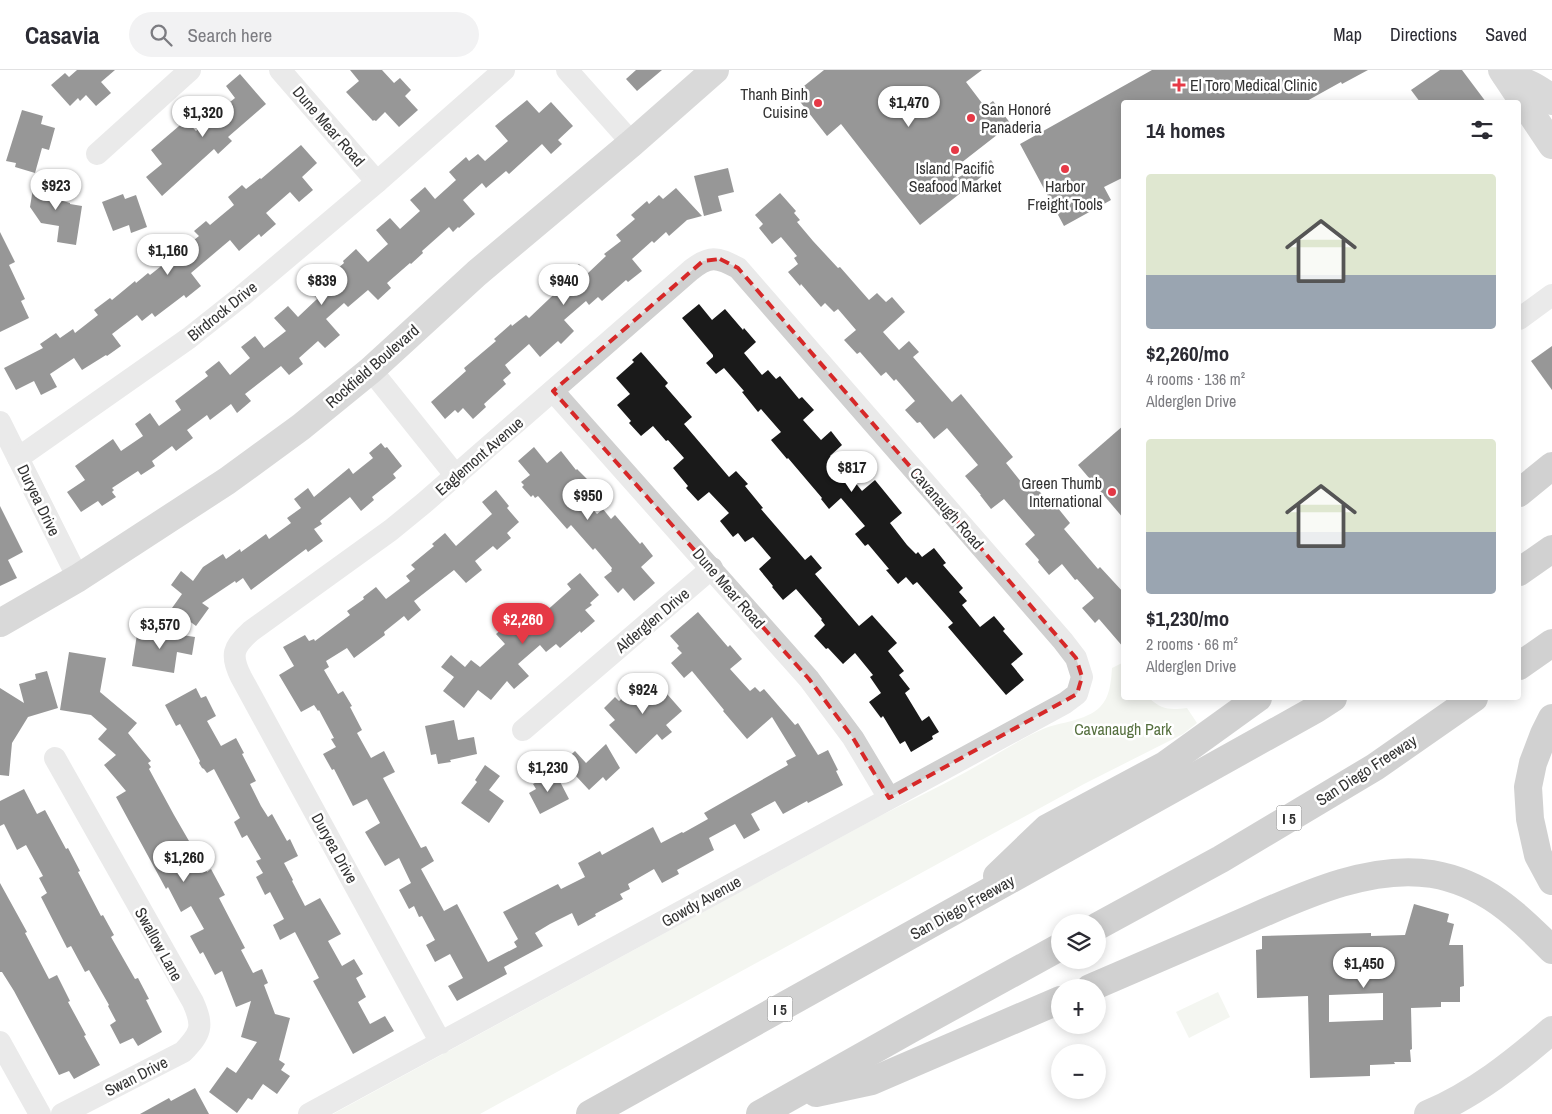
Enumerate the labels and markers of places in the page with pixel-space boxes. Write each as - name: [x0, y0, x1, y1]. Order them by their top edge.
- place label: El Toro Medical Clinic: [1190, 74, 1318, 96]
- marker: El Toro Medical Clinic: [1172, 78, 1186, 92]
- place label: Thanh Binh Cuisine: [740, 83, 808, 123]
- pin: $1,470: [868, 85, 950, 128]
- pin: $1,320: [162, 96, 244, 138]
- marker: Thanh Binh Cuisine: [812, 97, 824, 109]
- place label: San Honoré Panaderia: [981, 98, 1051, 138]
- marker: San Honoré Panaderia: [965, 112, 977, 124]
- marker: Island Pacific Seafood Market: [949, 144, 961, 156]
- place label: Island Pacific Seafood Market: [909, 157, 1002, 197]
- marker: Harbor Freight Tools: [1059, 163, 1071, 175]
- pin: $923: [26, 168, 86, 211]
- place label: Harbor Freight Tools: [1027, 175, 1103, 215]
- pin: $1,160: [127, 234, 209, 276]
- pin: $839: [292, 264, 352, 306]
- pin: $940: [534, 264, 594, 306]
- pin: $817: [822, 450, 882, 493]
- place label: Green Thumb International: [1021, 472, 1102, 512]
- pin: $950: [558, 478, 618, 521]
- marker: Green Thumb International: [1106, 486, 1118, 498]
- pin: $2,260: [482, 602, 564, 645]
- pin: $3,570: [119, 608, 201, 650]
- pin: $924: [613, 672, 673, 715]
- pin: $1,230: [507, 750, 589, 793]
- pin: $1,260: [143, 840, 225, 883]
- pin: $1,450: [1323, 946, 1405, 989]

